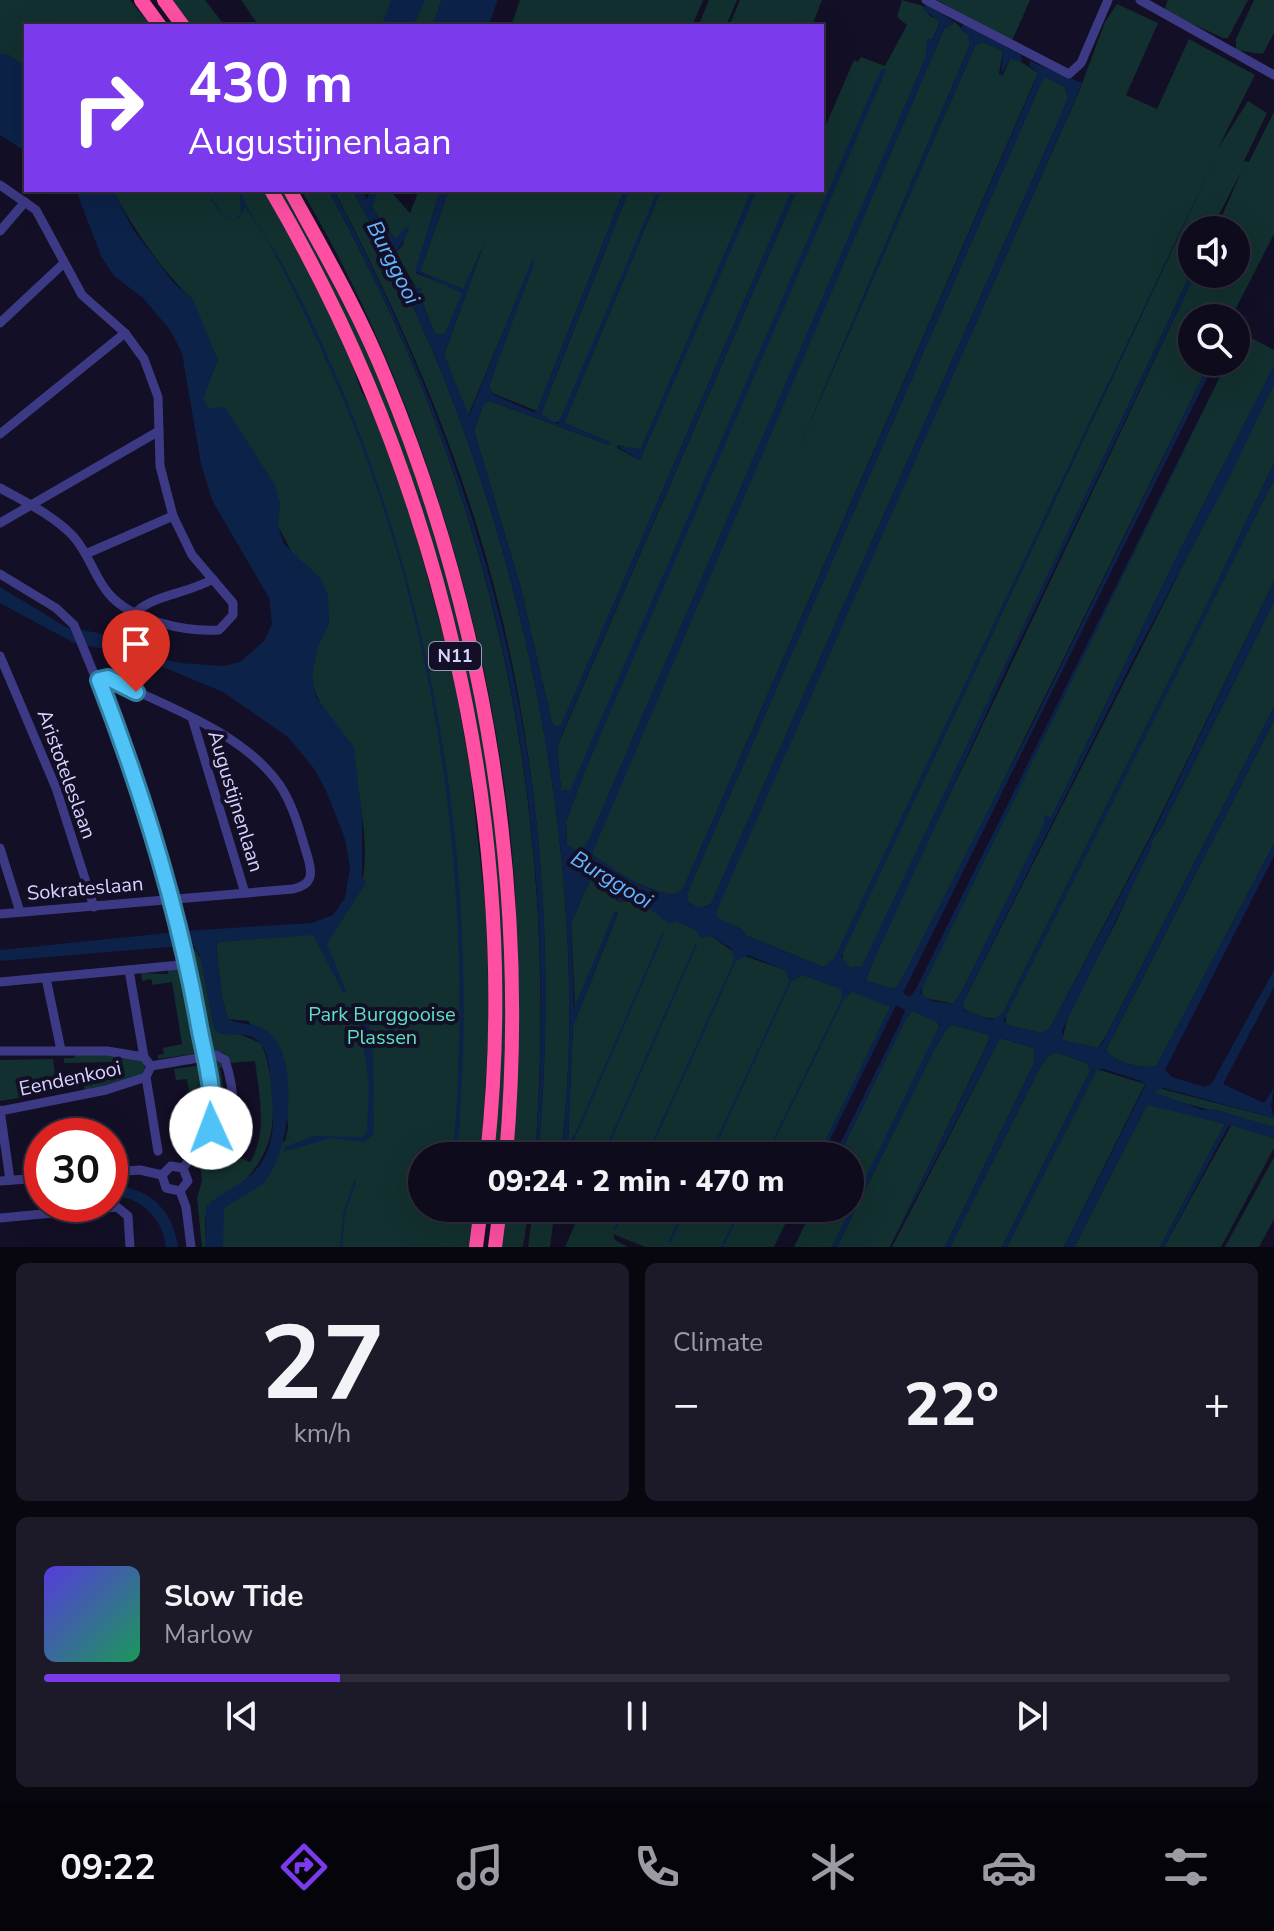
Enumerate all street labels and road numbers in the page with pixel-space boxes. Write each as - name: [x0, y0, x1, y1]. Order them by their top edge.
- road number: N11: [429, 642, 481, 670]
- street label: Aristoteleslaan: [31, 706, 102, 843]
- street label: Augustijnenlaan: [201, 727, 270, 875]
- street label: Sokrateslaan: [26, 870, 144, 907]
- street label: Eendenkooi: [16, 1054, 124, 1102]

